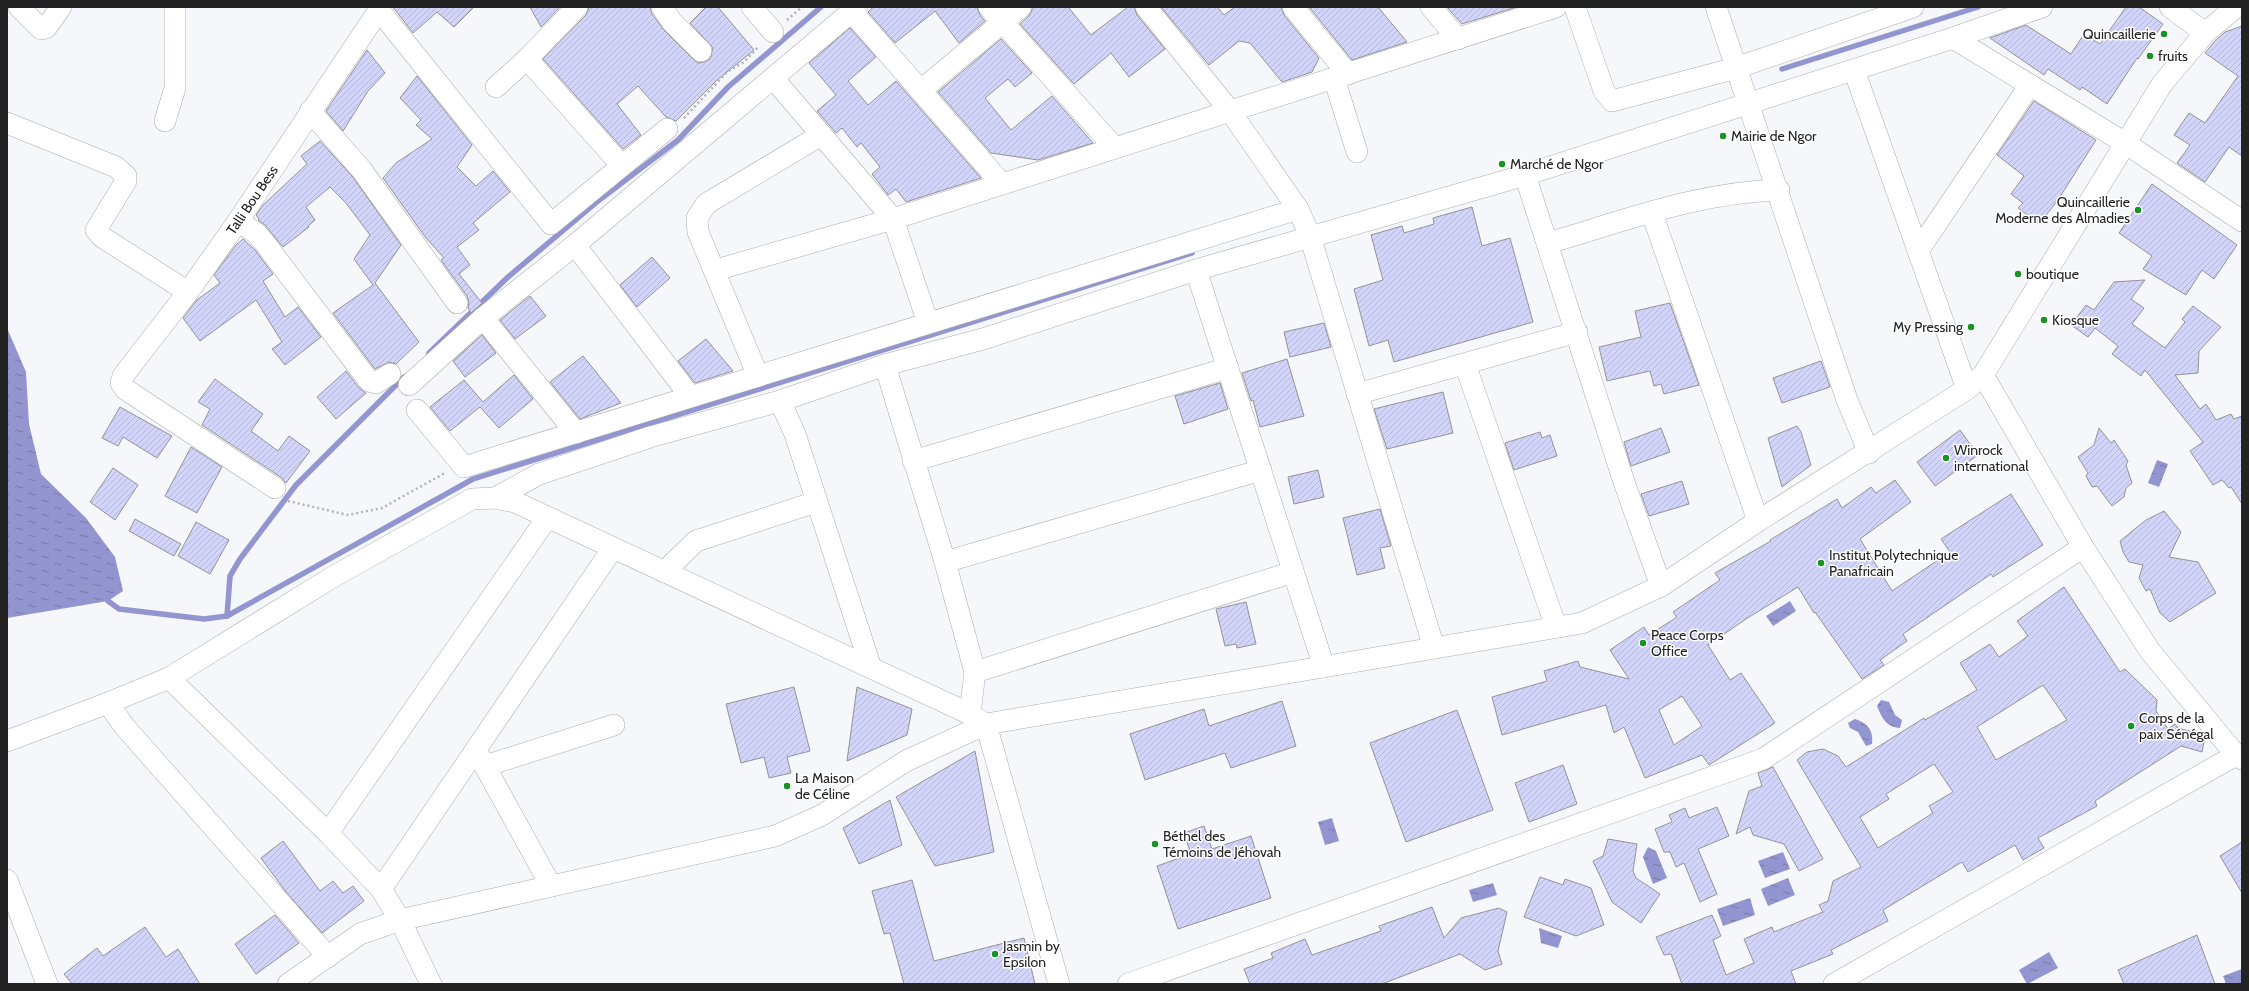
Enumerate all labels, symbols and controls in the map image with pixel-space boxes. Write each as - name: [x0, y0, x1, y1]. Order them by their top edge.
- place label: Quincaillerie: [2083, 25, 2156, 43]
- marker: Quincaillerie: [2159, 29, 2169, 39]
- place label: fruits: [2158, 47, 2188, 65]
- marker: fruits: [2145, 51, 2155, 61]
- place label: Mairie de Ngor: [1731, 127, 1817, 145]
- marker: Mairie de Ngor: [1718, 131, 1728, 141]
- place label: Marché de Ngor: [1510, 155, 1604, 173]
- marker: Marché de Ngor: [1497, 159, 1507, 169]
- street label: Talli Bou Bess: [222, 162, 282, 238]
- place label: Quincaillerie Moderne des Almadies: [1995, 193, 2130, 227]
- marker: Quincaillerie Moderne des Almadies: [2133, 205, 2143, 215]
- place label: boutique: [2026, 265, 2079, 283]
- marker: boutique: [2013, 269, 2023, 279]
- place label: Kiosque: [2052, 311, 2099, 329]
- marker: Kiosque: [2039, 315, 2049, 325]
- place label: My Pressing: [1893, 318, 1964, 336]
- marker: My Pressing: [1966, 322, 1976, 332]
- place label: Winrock international: [1954, 441, 2029, 475]
- marker: Winrock international: [1941, 453, 1951, 463]
- place label: Institut Polytechnique Panafricain: [1829, 546, 1958, 580]
- marker: Institut Polytechnique Panafricain: [1816, 558, 1826, 568]
- place label: Peace Corps Office: [1651, 626, 1724, 660]
- marker: Peace Corps Office: [1638, 638, 1648, 648]
- place label: Corps de la paix Sénégal: [2139, 709, 2214, 743]
- marker: Corps de la paix Sénégal: [2126, 721, 2136, 731]
- place label: La Maison de Céline: [795, 769, 854, 803]
- marker: La Maison de Céline: [782, 781, 792, 791]
- place label: Béthel des Témoins de Jéhovah: [1163, 827, 1281, 861]
- marker: Béthel des Témoins de Jéhovah: [1150, 839, 1160, 849]
- place label: Jasmin by Epsilon: [1002, 937, 1060, 971]
- marker: Jasmin by Epsilon: [990, 949, 1000, 959]

